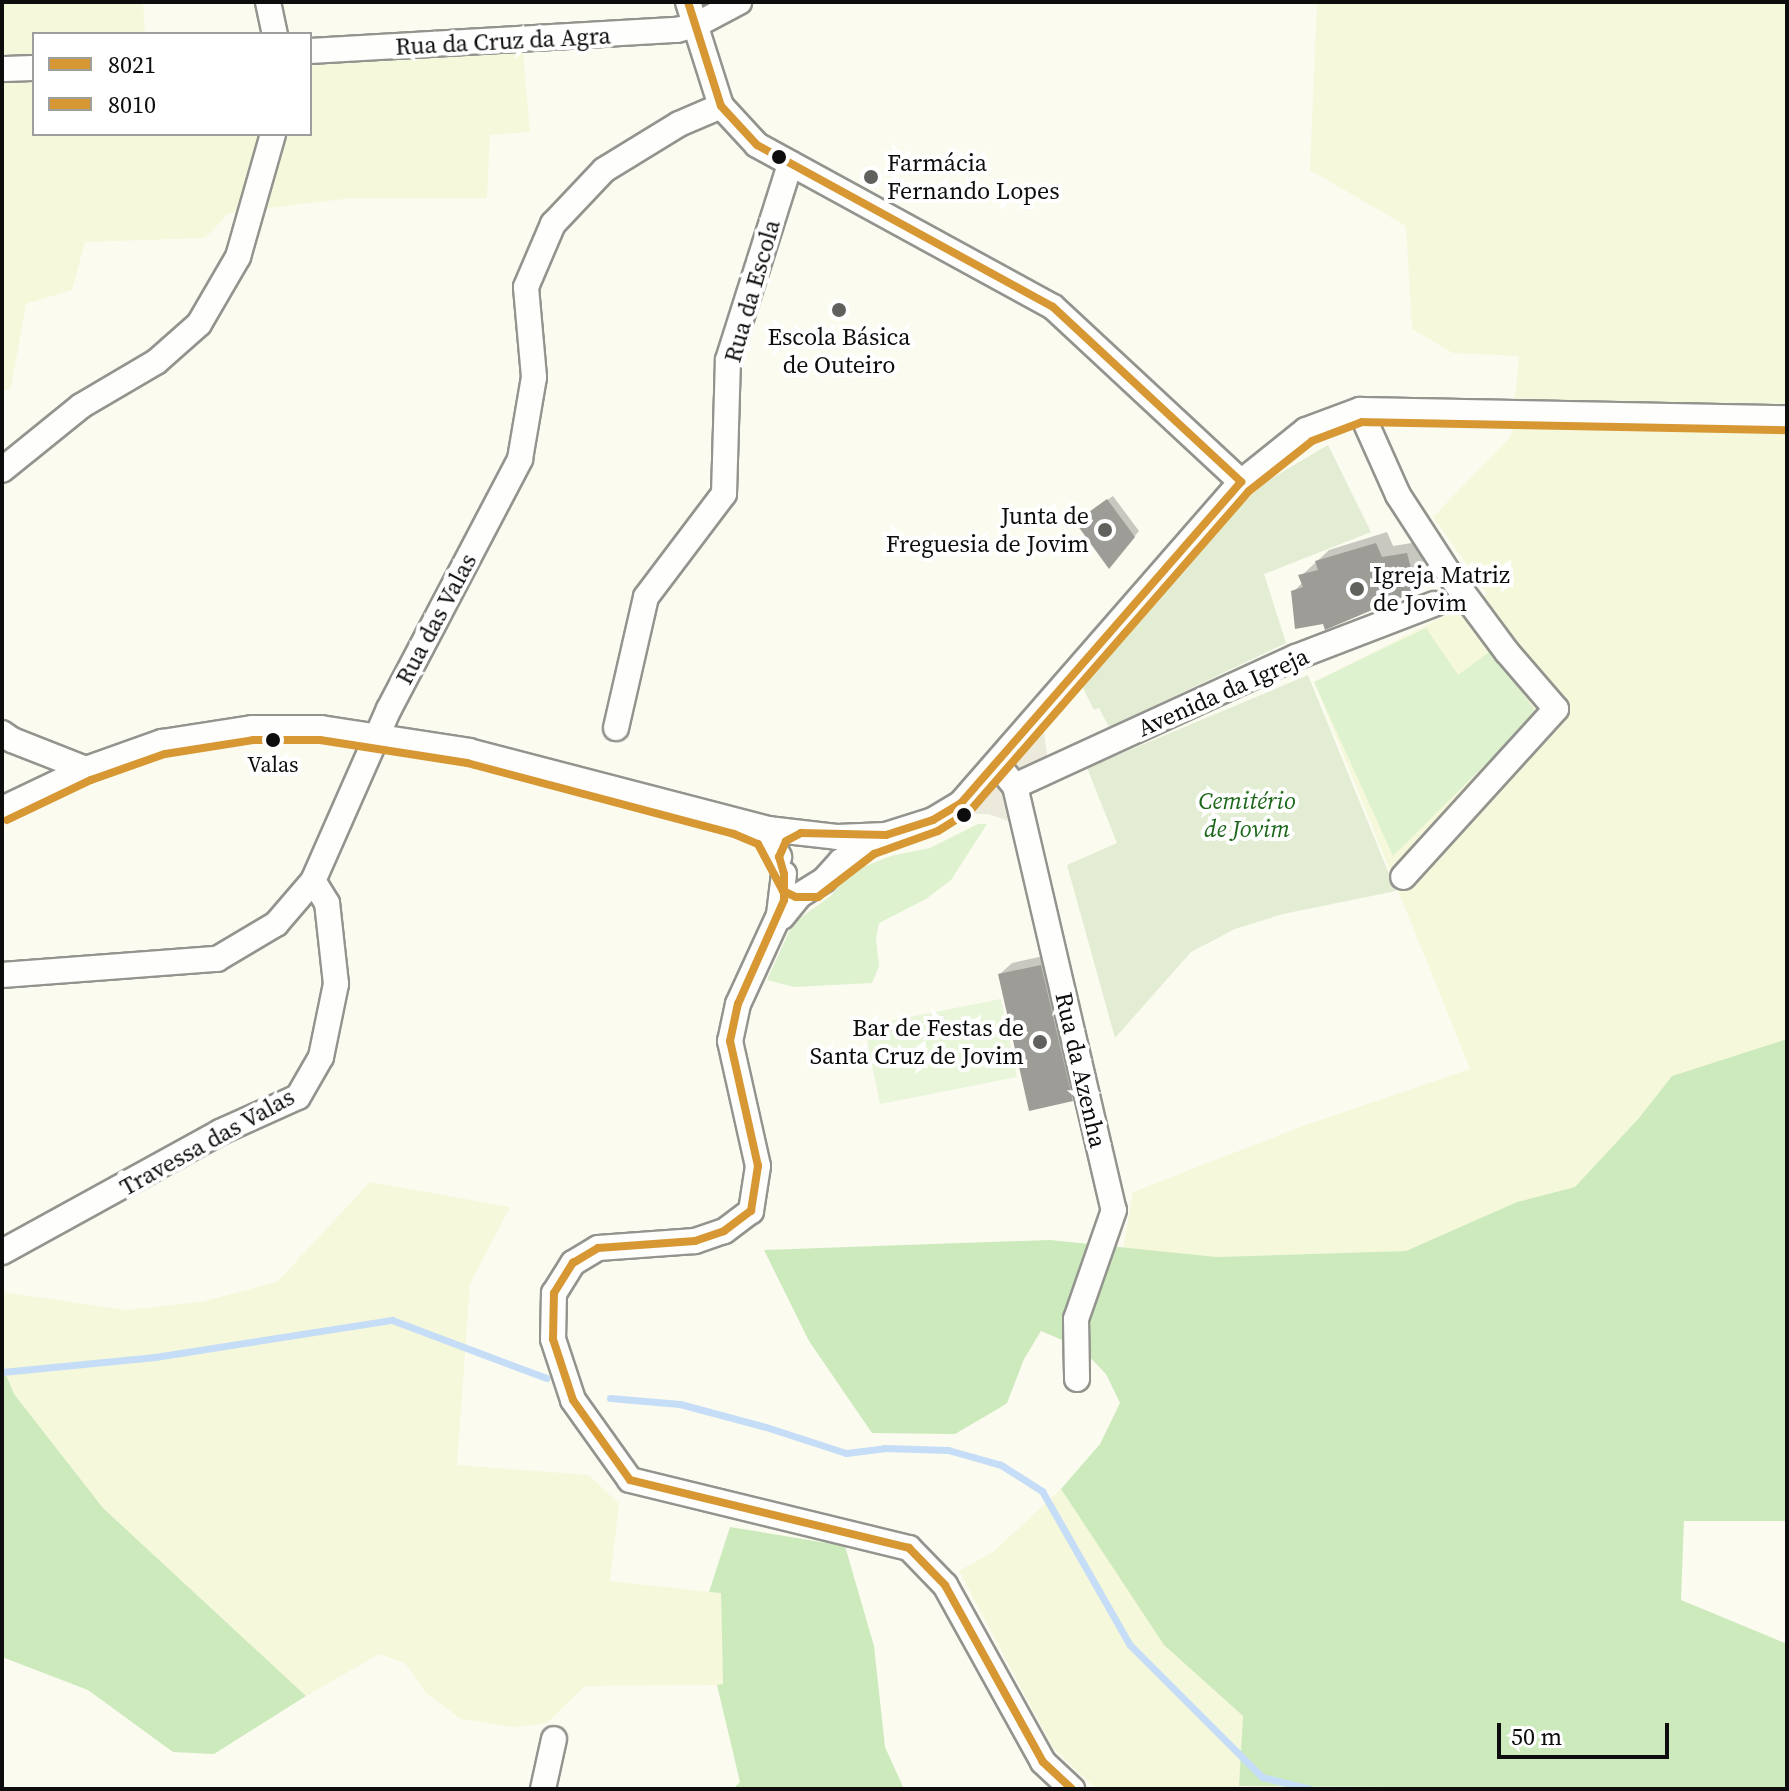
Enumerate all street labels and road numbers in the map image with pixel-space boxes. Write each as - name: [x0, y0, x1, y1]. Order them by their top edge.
- street label: Rua da Cruz da Agra: [394, 21, 612, 61]
- street label: Rua da Escola: [718, 216, 786, 366]
- street label: Rua das Valas: [389, 548, 483, 690]
- street label: Avenida da Igreja: [1133, 641, 1313, 743]
- street label: Rua da Azenha: [1049, 989, 1113, 1151]
- street label: Travessa das Valas: [115, 1082, 299, 1202]

